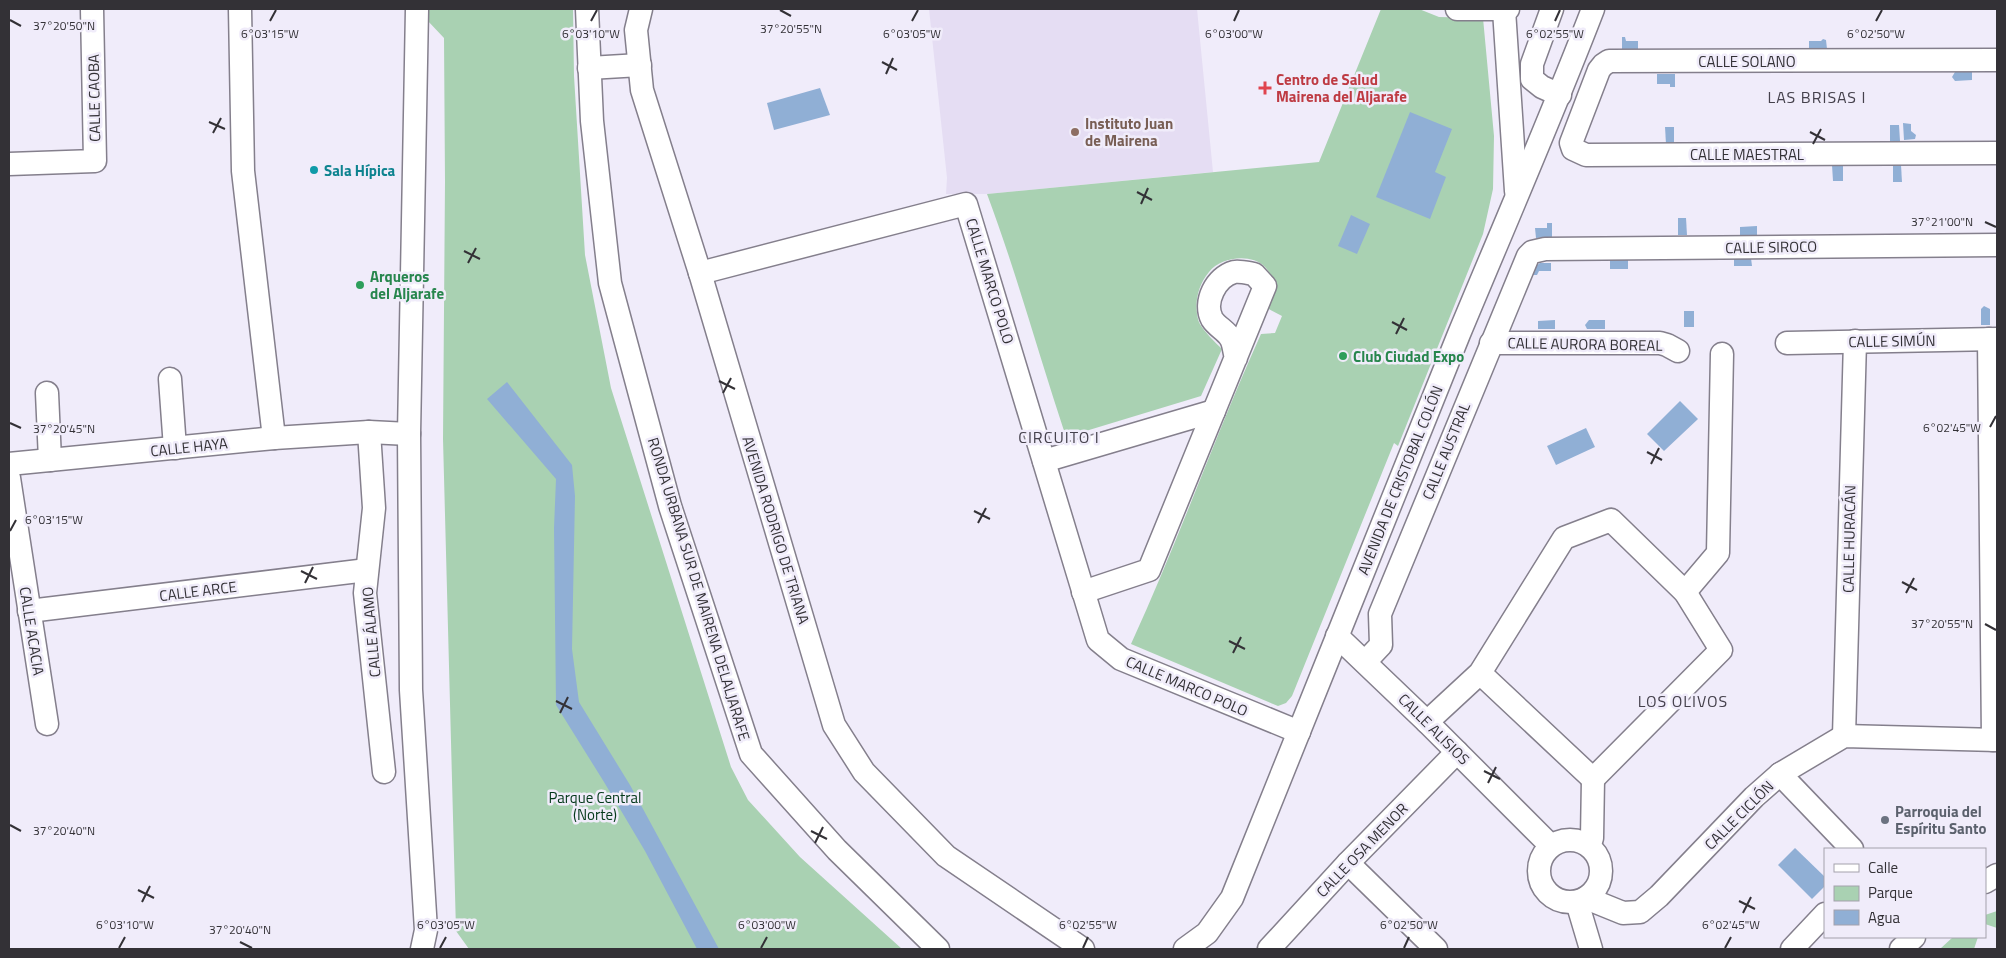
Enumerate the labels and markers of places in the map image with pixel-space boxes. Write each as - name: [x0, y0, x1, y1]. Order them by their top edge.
- place label: Centro de Salud Mairena del Aljarafe: [1276, 68, 1407, 108]
- marker: Centro de Salud Mairena del Aljarafe: [1258, 81, 1272, 95]
- place label: Instituto Juan de Mairena: [1085, 112, 1173, 152]
- marker: Instituto Juan de Mairena: [1069, 126, 1081, 138]
- place label: Sala Hípica: [324, 159, 396, 182]
- marker: Sala Hípica: [308, 164, 320, 176]
- place label: Arqueros del Aljarafe: [370, 265, 444, 305]
- marker: Arqueros del Aljarafe: [354, 279, 366, 291]
- place label: Club Ciudad Expo: [1353, 345, 1464, 368]
- marker: Club Ciudad Expo: [1337, 350, 1349, 362]
- place label: Parroquia del Espíritu Santo: [1895, 800, 1987, 840]
- marker: Parroquia del Espíritu Santo: [1879, 814, 1891, 826]

